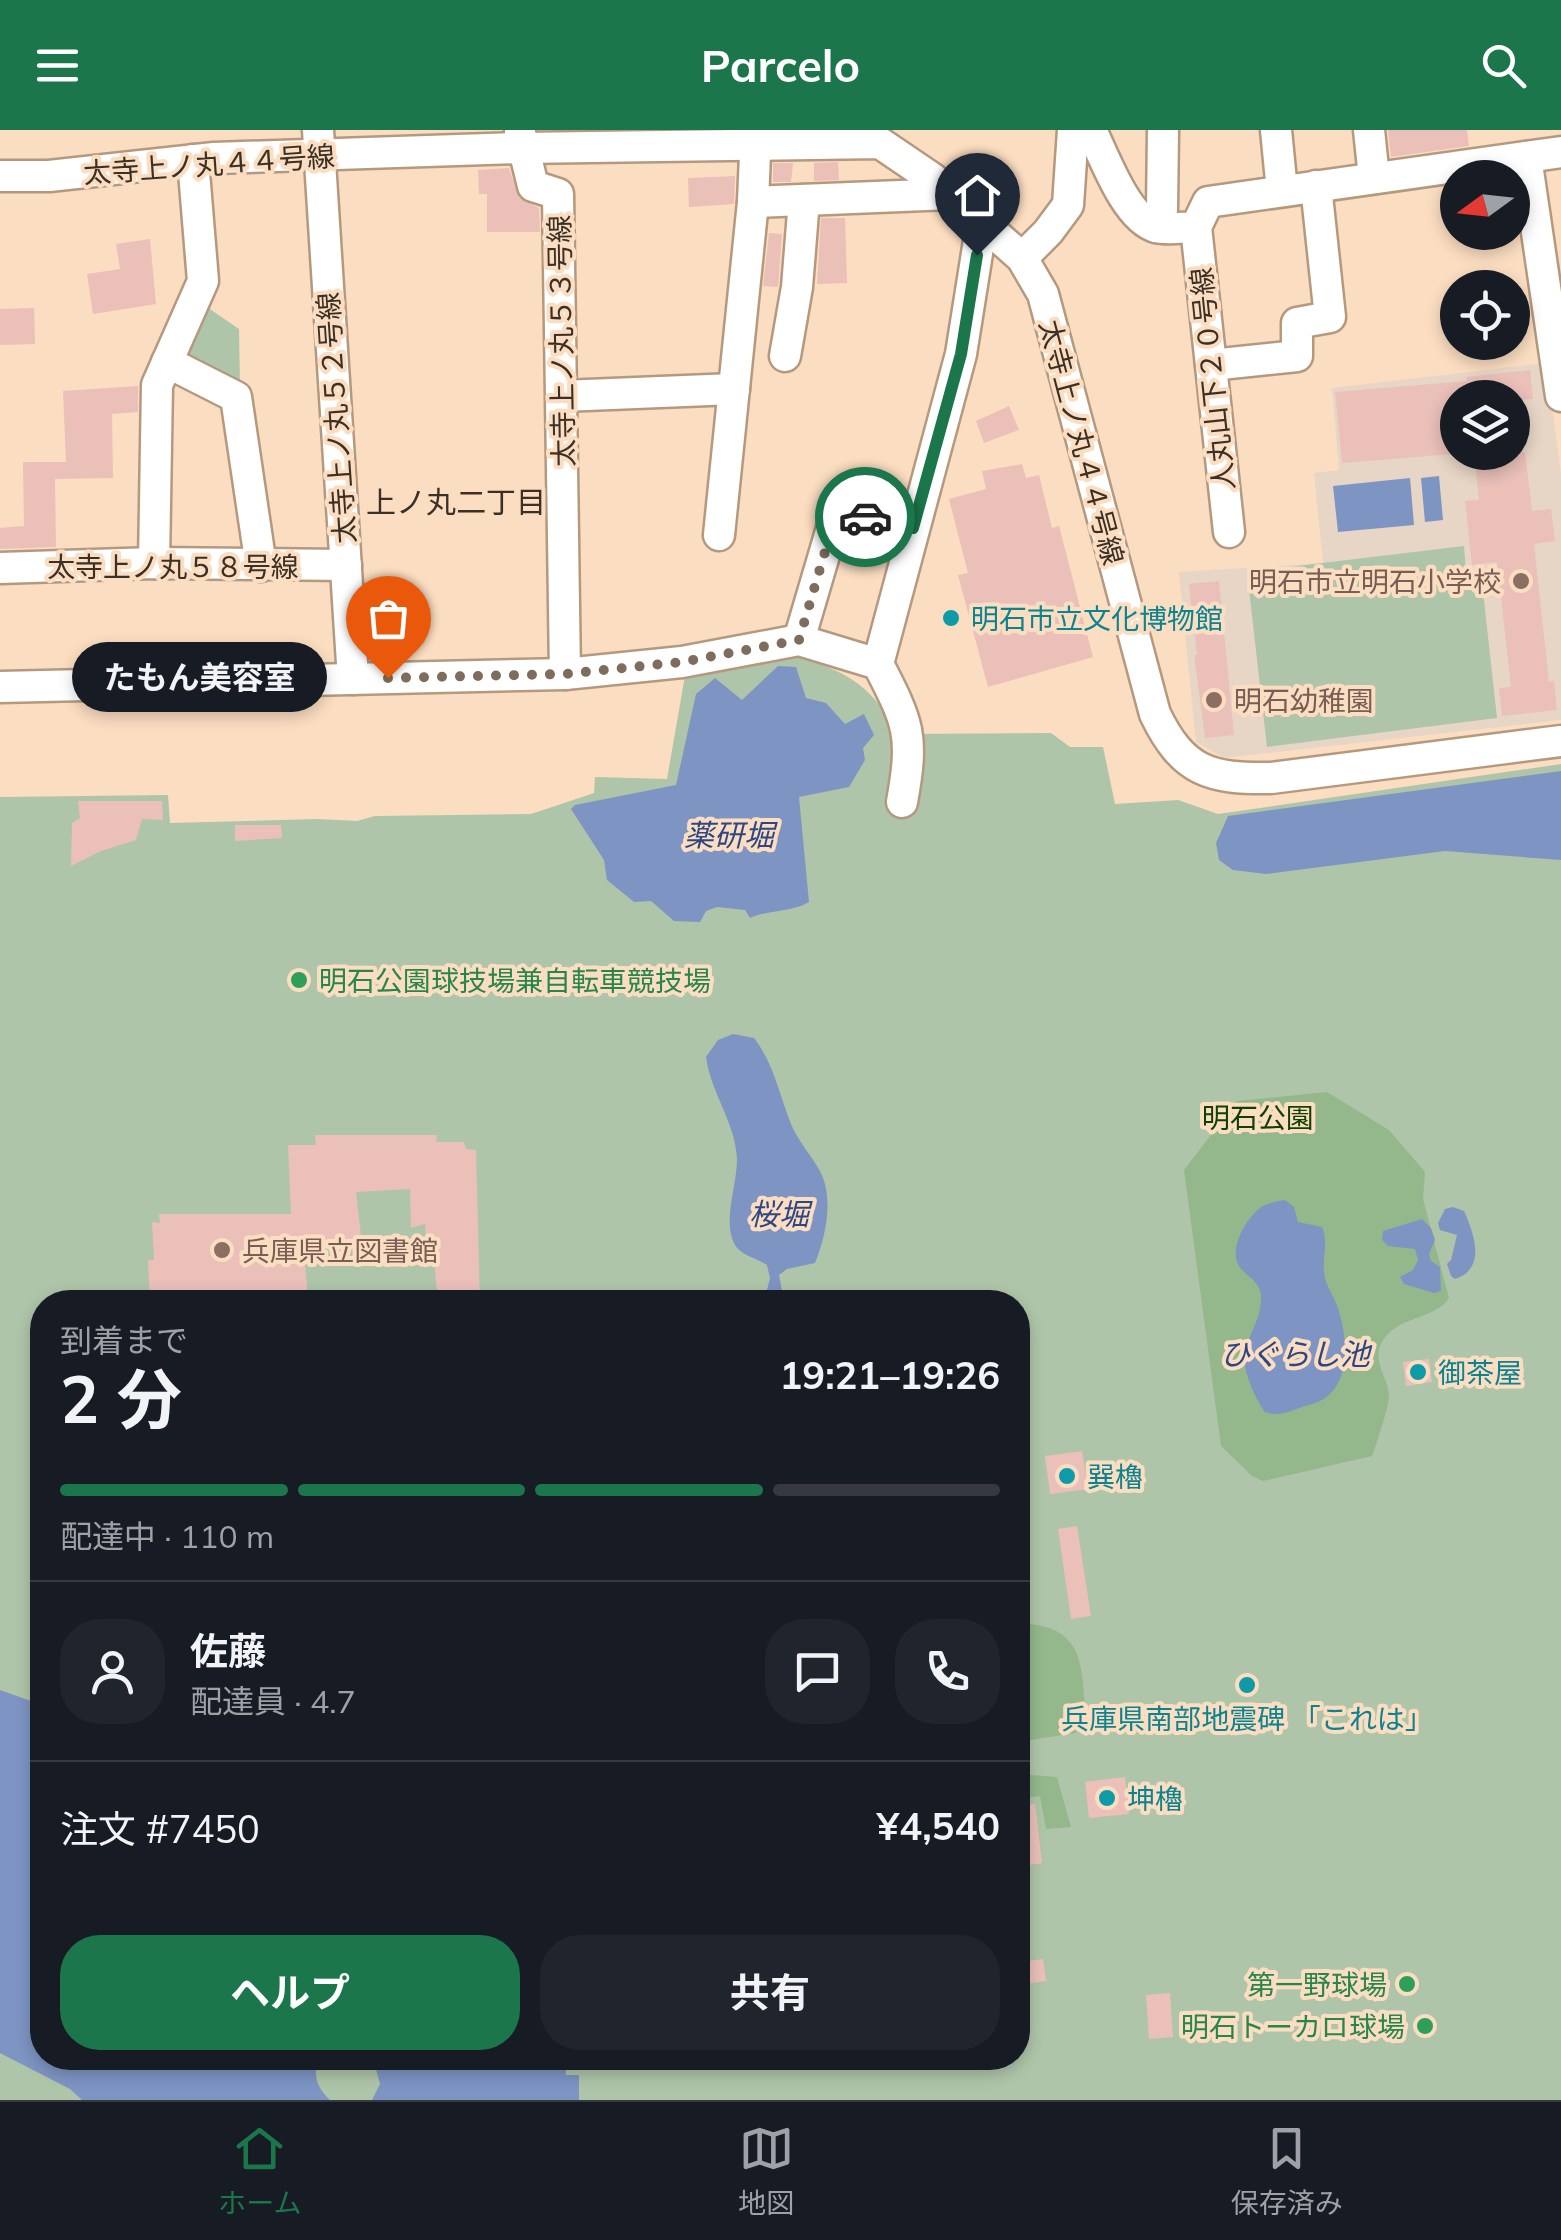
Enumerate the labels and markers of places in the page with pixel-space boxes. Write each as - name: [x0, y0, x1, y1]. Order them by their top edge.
- pin: [935, 153, 1020, 256]
- place label: 明石市立明石小学校: [1249, 564, 1501, 599]
- marker: 明石市立明石小学校: [1510, 570, 1532, 592]
- pin: [346, 576, 431, 679]
- place label: 明石市立文化博物館: [971, 601, 1223, 636]
- marker: 明石市立文化博物館: [940, 607, 962, 629]
- callout: たもん美容室: [73, 643, 328, 713]
- place label: 明石幼稚園: [1234, 683, 1374, 718]
- marker: 明石幼稚園: [1203, 689, 1225, 711]
- place label: 明石公園球技場兼自転車競技場: [319, 963, 711, 998]
- marker: 明石公園球技場兼自転車競技場: [288, 969, 310, 991]
- place label: 兵庫県立図書館: [242, 1233, 438, 1268]
- marker: 兵庫県立図書館: [211, 1239, 233, 1261]
- place label: 御茶屋: [1438, 1355, 1522, 1390]
- marker: 御茶屋: [1407, 1361, 1429, 1383]
- place label: 巽櫓: [1087, 1459, 1143, 1494]
- marker: 巽櫓: [1056, 1465, 1078, 1487]
- marker: 兵庫県南部地震碑 「これは」: [1236, 1674, 1258, 1696]
- place label: 兵庫県南部地震碑 「これは」: [1061, 1701, 1433, 1736]
- place label: 坤櫓: [1127, 1781, 1183, 1816]
- marker: 坤櫓: [1096, 1787, 1118, 1809]
- place label: 第一野球場: [1247, 1967, 1387, 2002]
- marker: 第一野球場: [1396, 1973, 1418, 1995]
- place label: 明石トーカロ球場: [1181, 2009, 1405, 2044]
- marker: 明石トーカロ球場: [1414, 2015, 1436, 2037]

